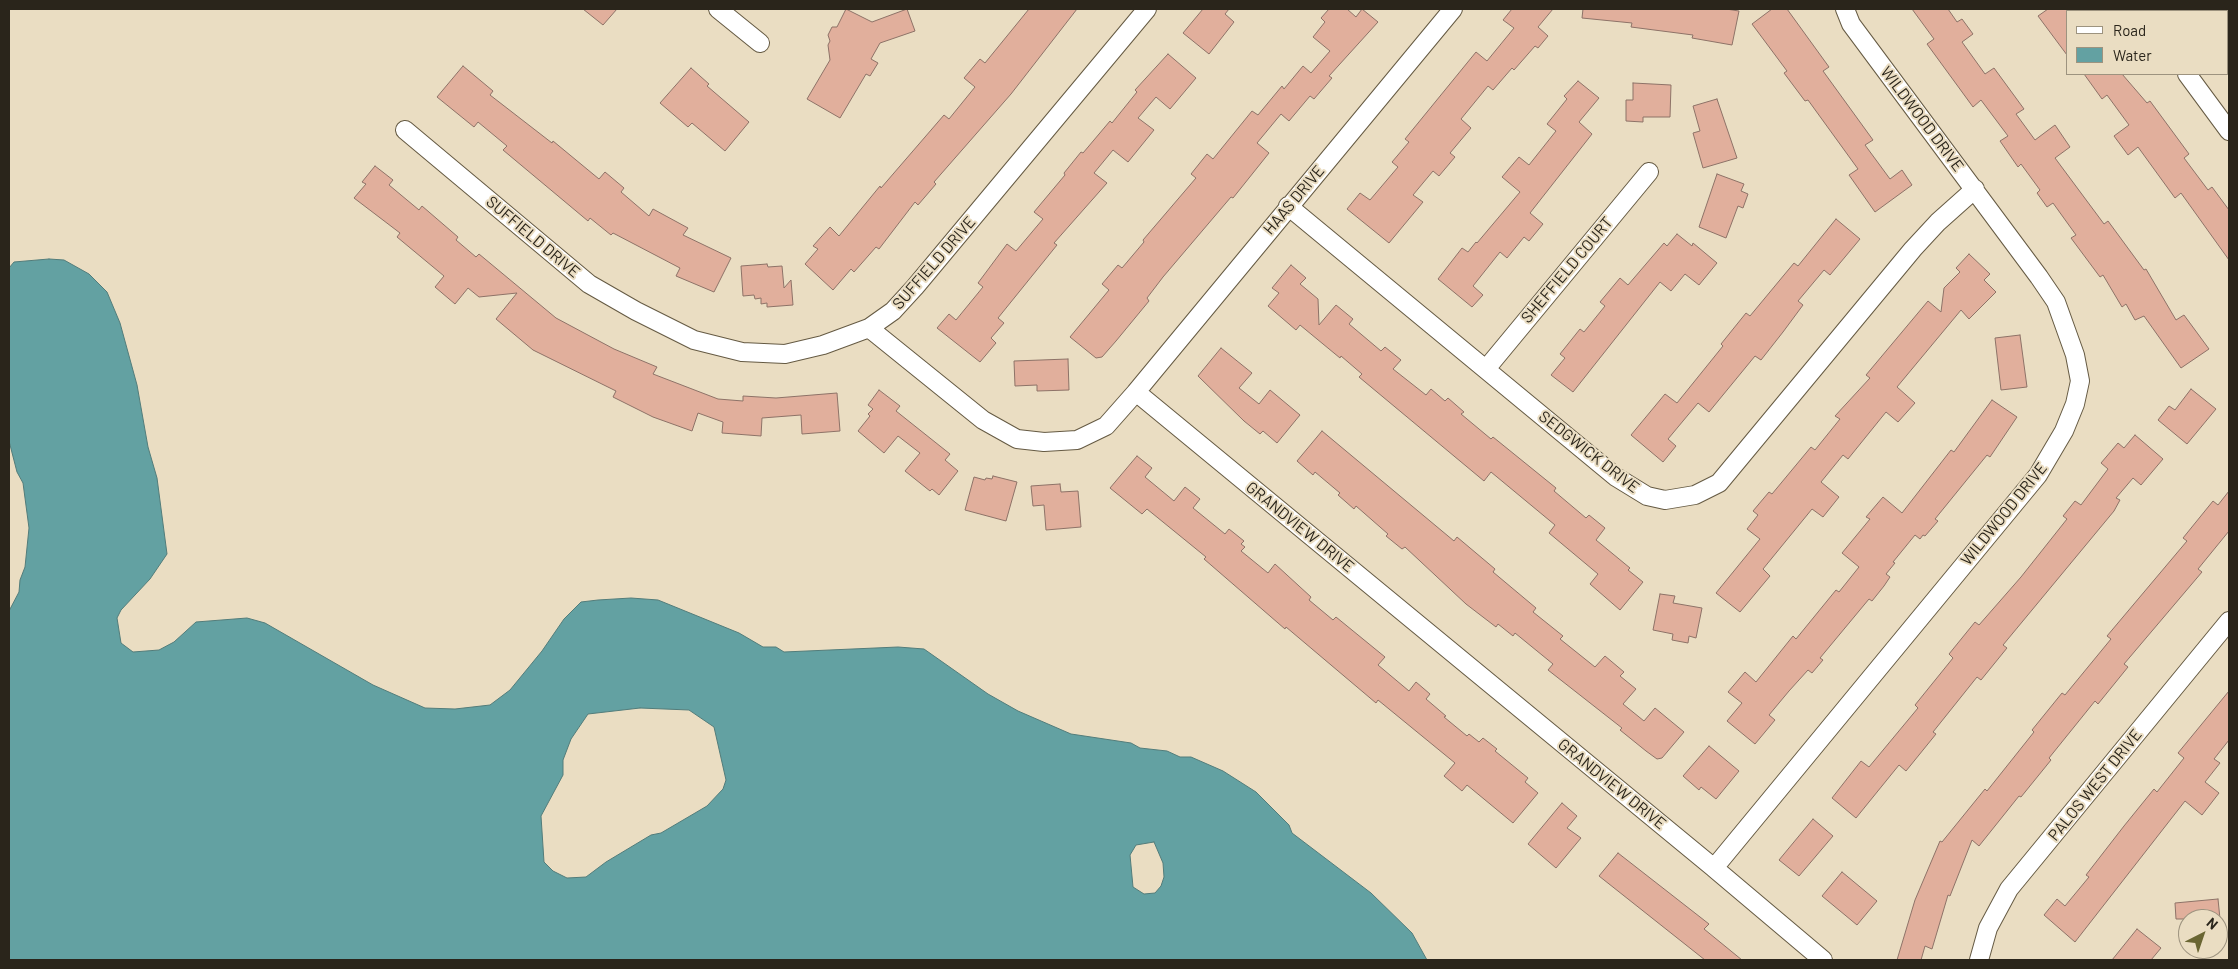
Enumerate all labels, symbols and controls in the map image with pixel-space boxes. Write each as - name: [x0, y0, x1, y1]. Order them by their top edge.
- legend: [2066, 10, 2228, 75]
- text: Road: [2113, 21, 2146, 39]
- text: Water: [2113, 46, 2152, 64]
- street label: WILDWOOD DRIVE: [1876, 63, 1968, 175]
- street label: HAAS DRIVE: [1259, 161, 1329, 239]
- street label: SUFFIELD DRIVE: [482, 192, 584, 282]
- street label: SUFFIELD DRIVE: [889, 213, 979, 313]
- street label: SHEFFIELD COURT: [1517, 213, 1617, 327]
- street label: SEDGWICK DRIVE: [1535, 407, 1643, 497]
- street label: WILDWOOD DRIVE: [1957, 459, 2051, 569]
- street label: GRANDVIEW DRIVE: [1242, 478, 1358, 576]
- street label: PALOS WEST DRIVE: [2044, 725, 2146, 845]
- street label: GRANDVIEW DRIVE: [1554, 735, 1670, 833]
- north arrow: [2178, 909, 2228, 959]
- text: N: [2203, 914, 2222, 933]

